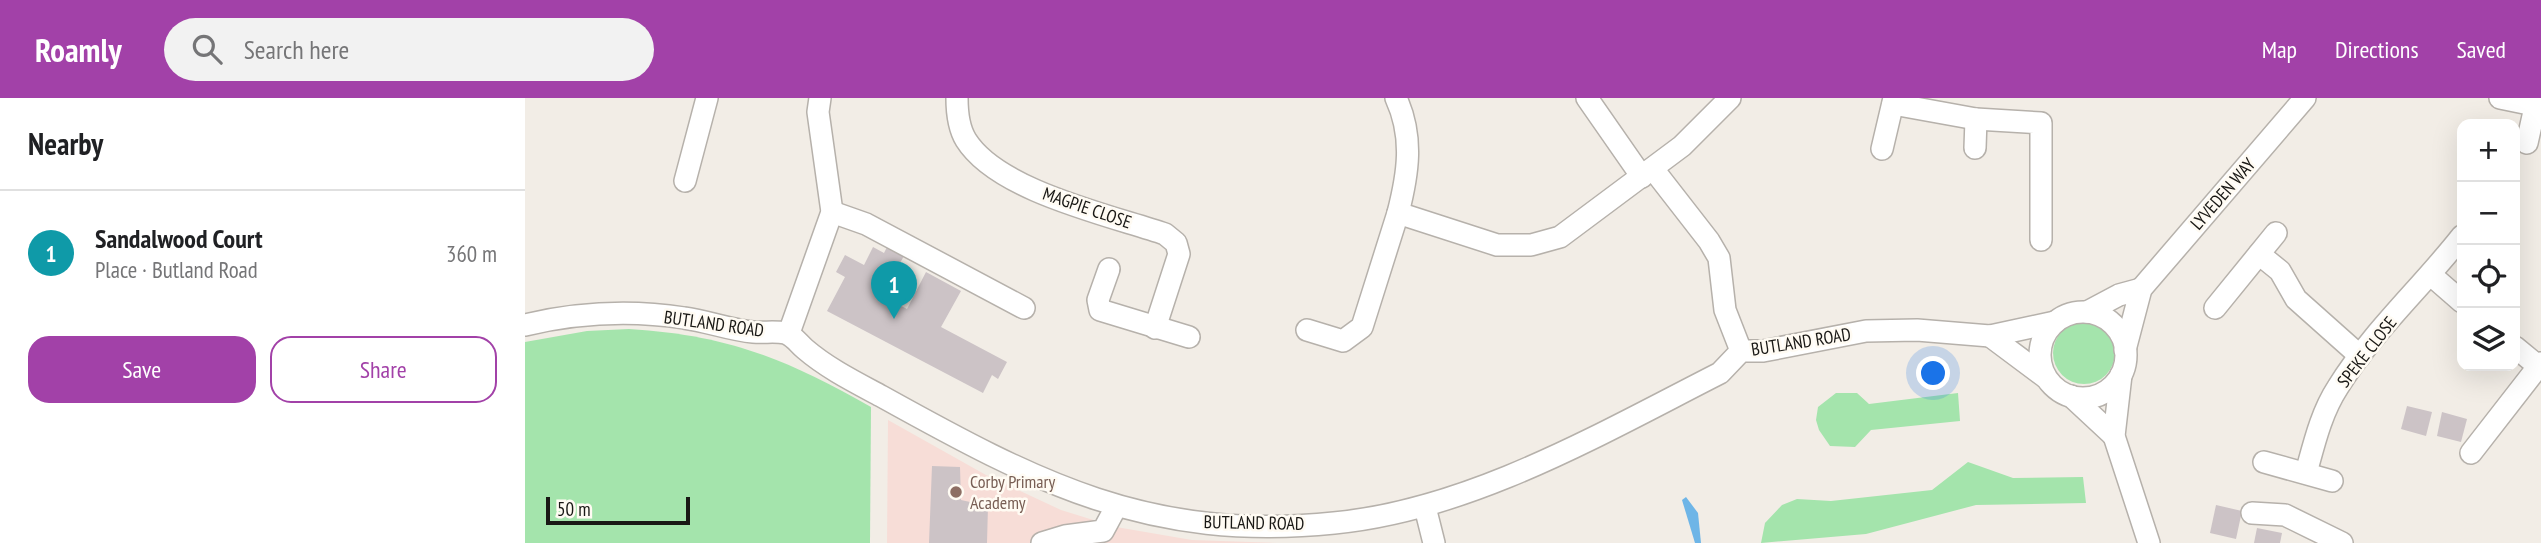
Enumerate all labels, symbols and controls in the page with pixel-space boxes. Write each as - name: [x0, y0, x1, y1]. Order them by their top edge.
- search box: [164, 18, 654, 81]
- text: Roamly: [35, 28, 122, 71]
- icon: search: [188, 30, 226, 68]
- text: Search here: [244, 33, 349, 66]
- text: Map: [2262, 34, 2297, 65]
- text: Directions: [2335, 34, 2419, 65]
- text: Saved: [2457, 34, 2506, 65]
- map controls: [2457, 119, 2520, 371]
- button: +: [2457, 119, 2520, 182]
- text: Nearby: [28, 124, 103, 163]
- street label: LYVEDEN WAY: [2185, 152, 2261, 234]
- street label: MAGPIE CLOSE: [1040, 182, 1135, 233]
- button: −: [2457, 182, 2520, 245]
- text: Sandalwood Court: [95, 222, 263, 255]
- text: 1: [46, 239, 57, 268]
- text: 360 m: [446, 239, 497, 268]
- button: locate: [2457, 245, 2520, 308]
- text: Place · Butland Road: [95, 255, 258, 284]
- pin: 1: [871, 261, 917, 319]
- street label: BUTLAND ROAD: [663, 305, 765, 342]
- button: layers: [2457, 308, 2520, 371]
- street label: SPEKE CLOSE: [2332, 312, 2402, 392]
- street label: BUTLAND ROAD: [1749, 322, 1852, 361]
- button: Save: [28, 336, 256, 403]
- button: Share: [270, 336, 497, 403]
- your location: [1916, 356, 1950, 390]
- place label: Corby Primary Academy: [970, 470, 1055, 514]
- marker: Corby Primary Academy: [948, 484, 964, 500]
- scale bar: [546, 494, 689, 526]
- text: 50 m: [557, 497, 591, 521]
- street label: BUTLAND ROAD: [1204, 510, 1304, 535]

